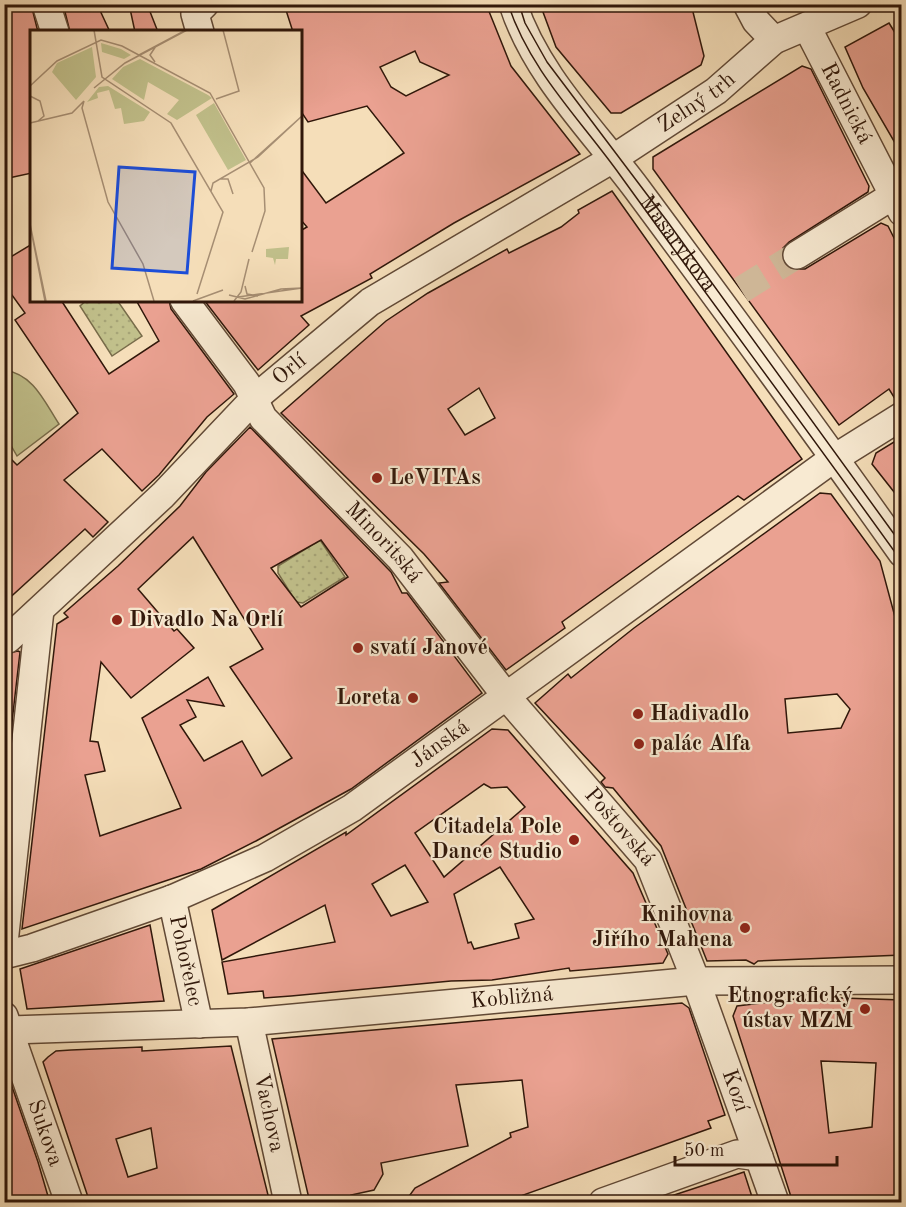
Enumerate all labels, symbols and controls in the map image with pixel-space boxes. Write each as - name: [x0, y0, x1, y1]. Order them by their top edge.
- inset map: [30, 30, 302, 302]
- street label: Radnická: [816, 59, 876, 148]
- street label: Zelný trh: [654, 68, 740, 137]
- street label: Masarykova: [635, 191, 720, 296]
- street label: Orlí: [268, 349, 311, 389]
- place label: LeVITAs: [389, 467, 481, 489]
- marker: LeVITAs: [370, 471, 384, 485]
- street label: Minoritská: [341, 498, 426, 587]
- place label: Divadlo Na Orlí: [129, 609, 284, 631]
- marker: Divadlo Na Orlí: [110, 613, 124, 627]
- place label: svatí Janové: [370, 637, 488, 659]
- marker: svatí Janové: [351, 641, 365, 655]
- place label: Loreta: [336, 687, 401, 709]
- marker: Loreta: [406, 691, 420, 705]
- place label: Hadivadlo: [650, 703, 749, 725]
- marker: Hadivadlo: [631, 707, 645, 721]
- street label: Jánská: [407, 716, 474, 773]
- place label: palác Alfa: [651, 733, 751, 755]
- marker: palác Alfa: [632, 737, 646, 751]
- street label: Poštovská: [580, 784, 659, 871]
- place label: Citadela Pole Dance Studio: [431, 816, 562, 863]
- marker: Citadela Pole Dance Studio: [567, 833, 581, 847]
- place label: Knihovna Jiřího Mahena: [592, 904, 733, 951]
- street label: Pohořelec: [165, 913, 206, 1008]
- marker: Knihovna Jiřího Mahena: [738, 921, 752, 935]
- street label: Kobližná: [469, 983, 554, 1013]
- place label: Etnografický ústav MZM: [727, 985, 853, 1032]
- marker: Etnografický ústav MZM: [858, 1002, 872, 1016]
- street label: Kozí: [718, 1067, 753, 1116]
- street label: Vachova: [250, 1072, 288, 1154]
- street label: Sukova: [23, 1097, 67, 1169]
- scale bar: [675, 1129, 837, 1167]
- text: 50 m: [684, 1142, 724, 1160]

